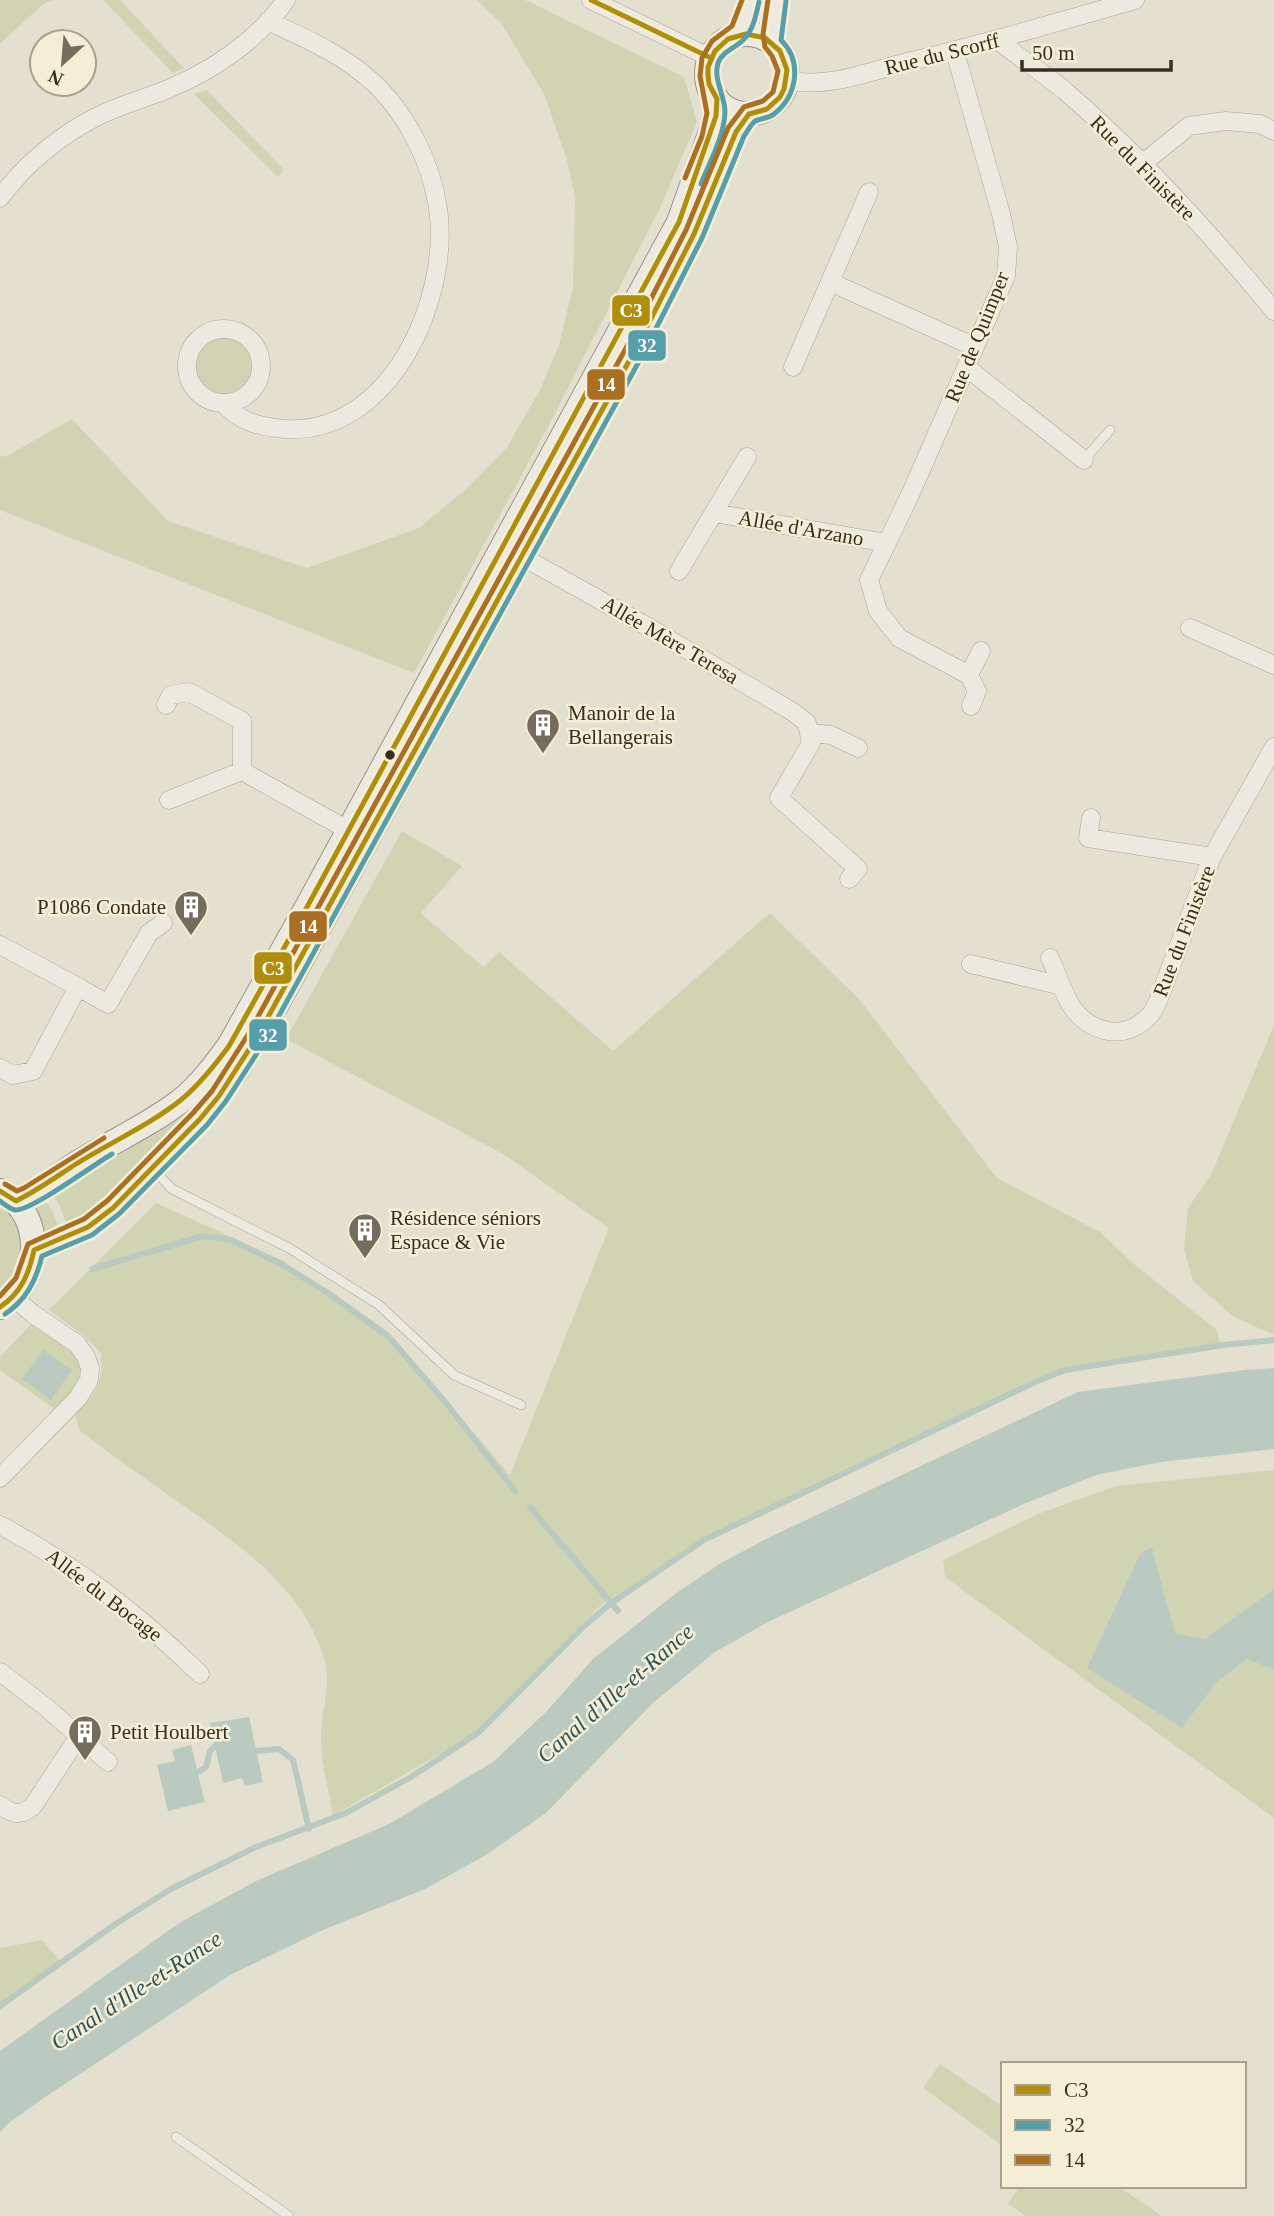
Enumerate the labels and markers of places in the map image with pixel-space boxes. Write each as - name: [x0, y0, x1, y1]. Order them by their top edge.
- place label: Manoir de la Bellangerais: [568, 701, 676, 749]
- building icon: Manoir de la Bellangerais: [524, 706, 562, 755]
- unlabelled marker: [383, 748, 397, 762]
- building icon: P1086 Condate: [172, 888, 210, 937]
- place label: P1086 Condate: [37, 895, 166, 919]
- place label: Résidence séniors Espace & Vie: [390, 1206, 541, 1254]
- building icon: Résidence séniors Espace & Vie: [346, 1211, 384, 1260]
- building icon: Petit Houlbert: [66, 1713, 104, 1762]
- place label: Petit Houlbert: [110, 1720, 229, 1744]

